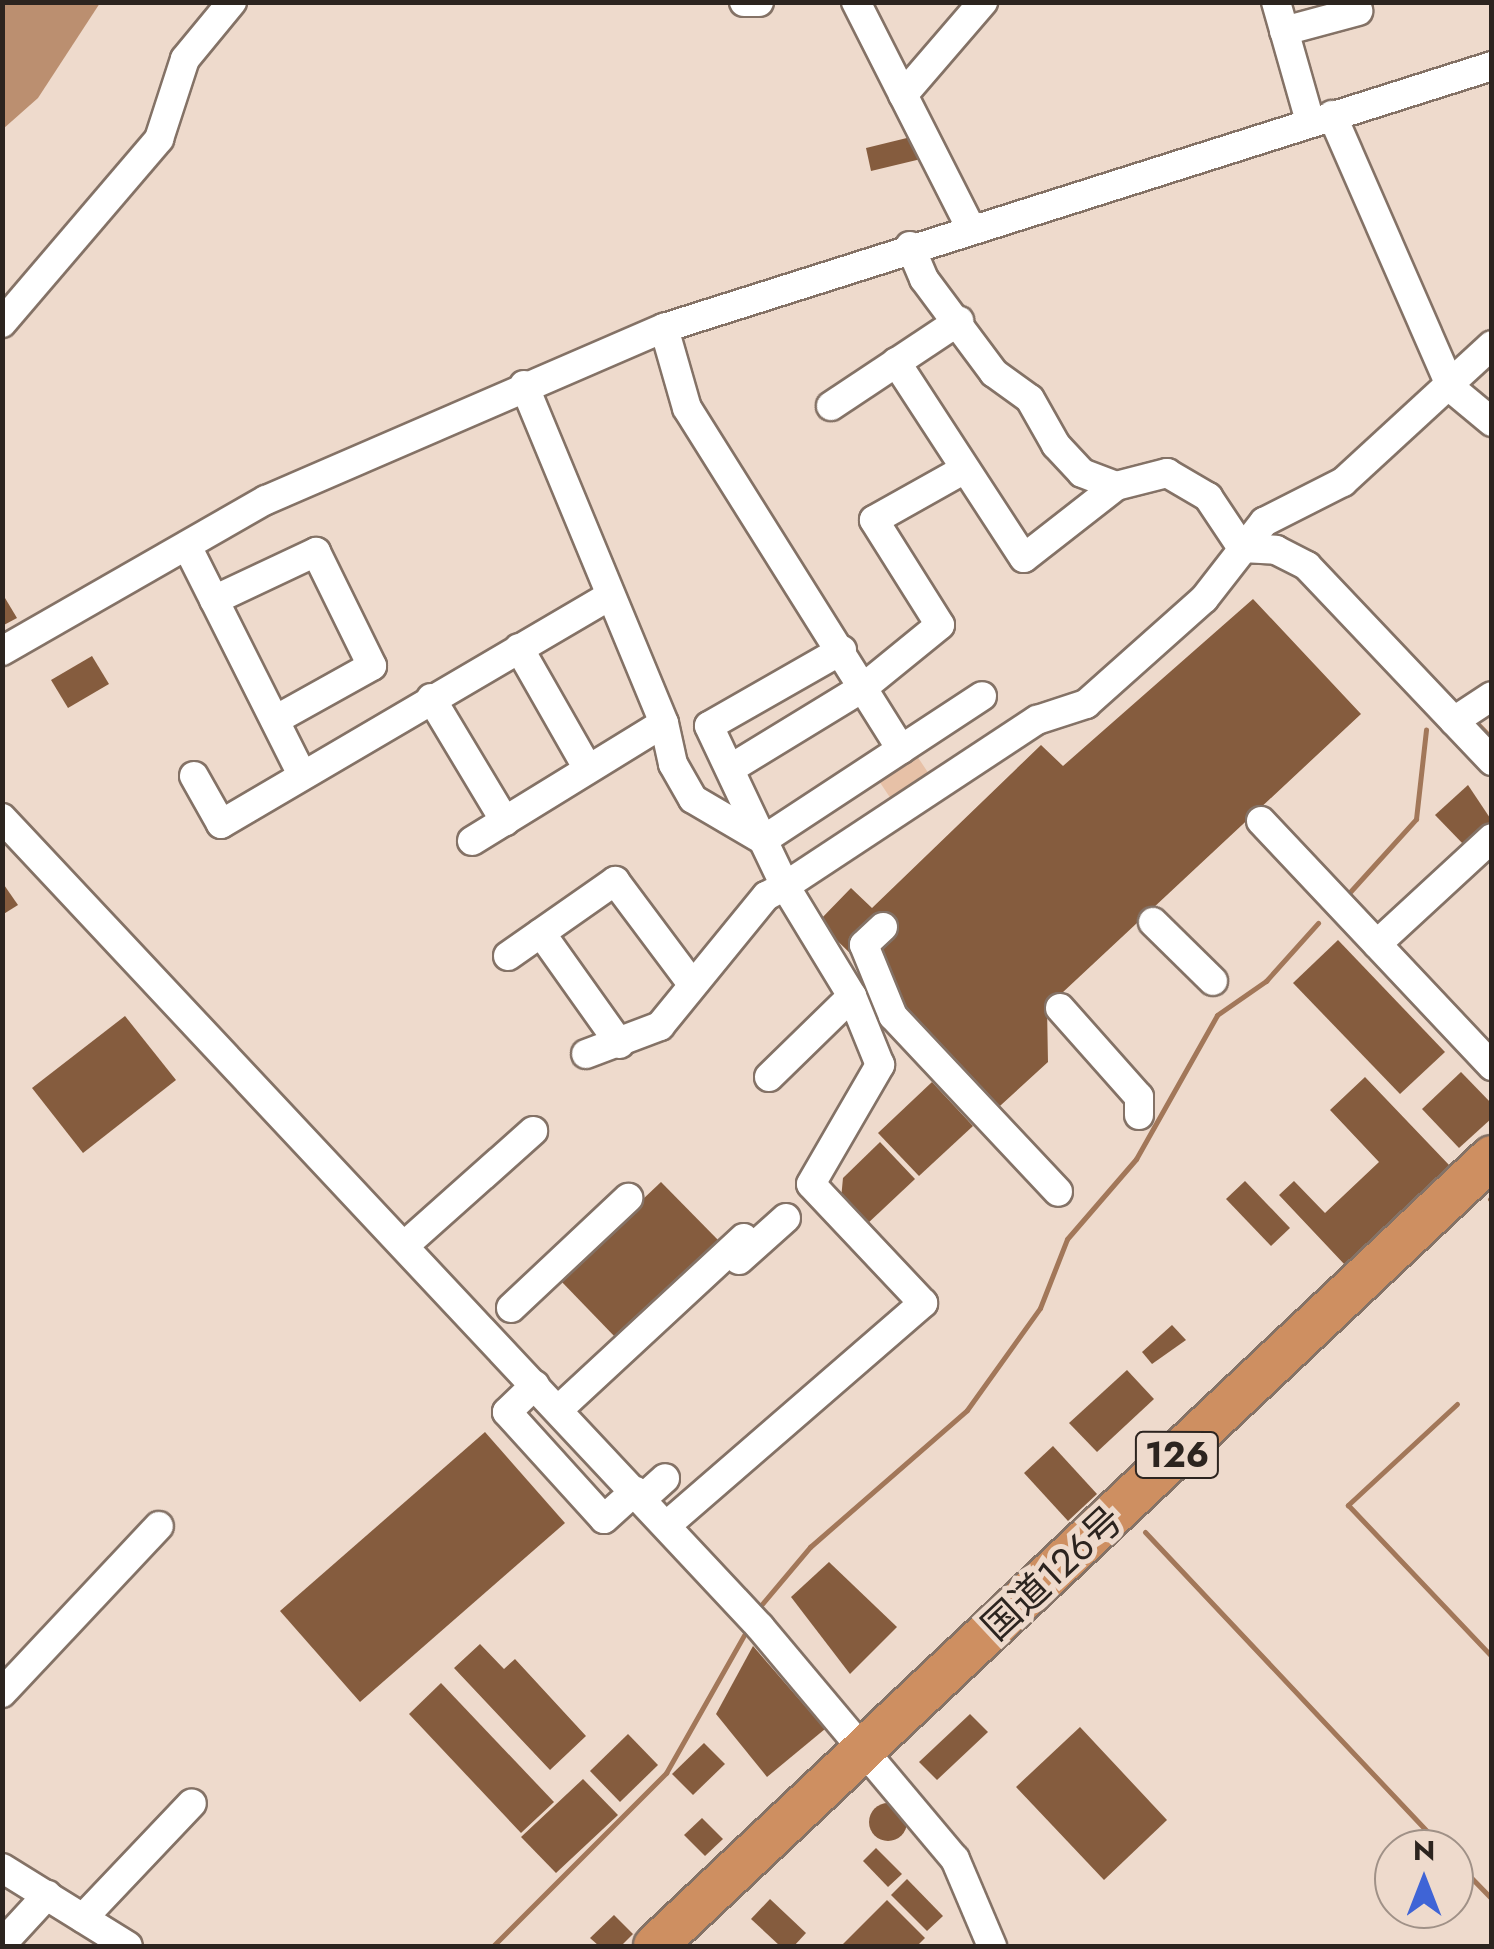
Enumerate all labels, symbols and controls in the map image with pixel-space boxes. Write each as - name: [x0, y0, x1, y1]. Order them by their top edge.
- road number: 126: [1134, 1425, 1220, 1485]
- street label: 国道126号: [973, 1497, 1131, 1649]
- north arrow: [1374, 1829, 1474, 1929]
- text: N: [1413, 1830, 1435, 1871]

